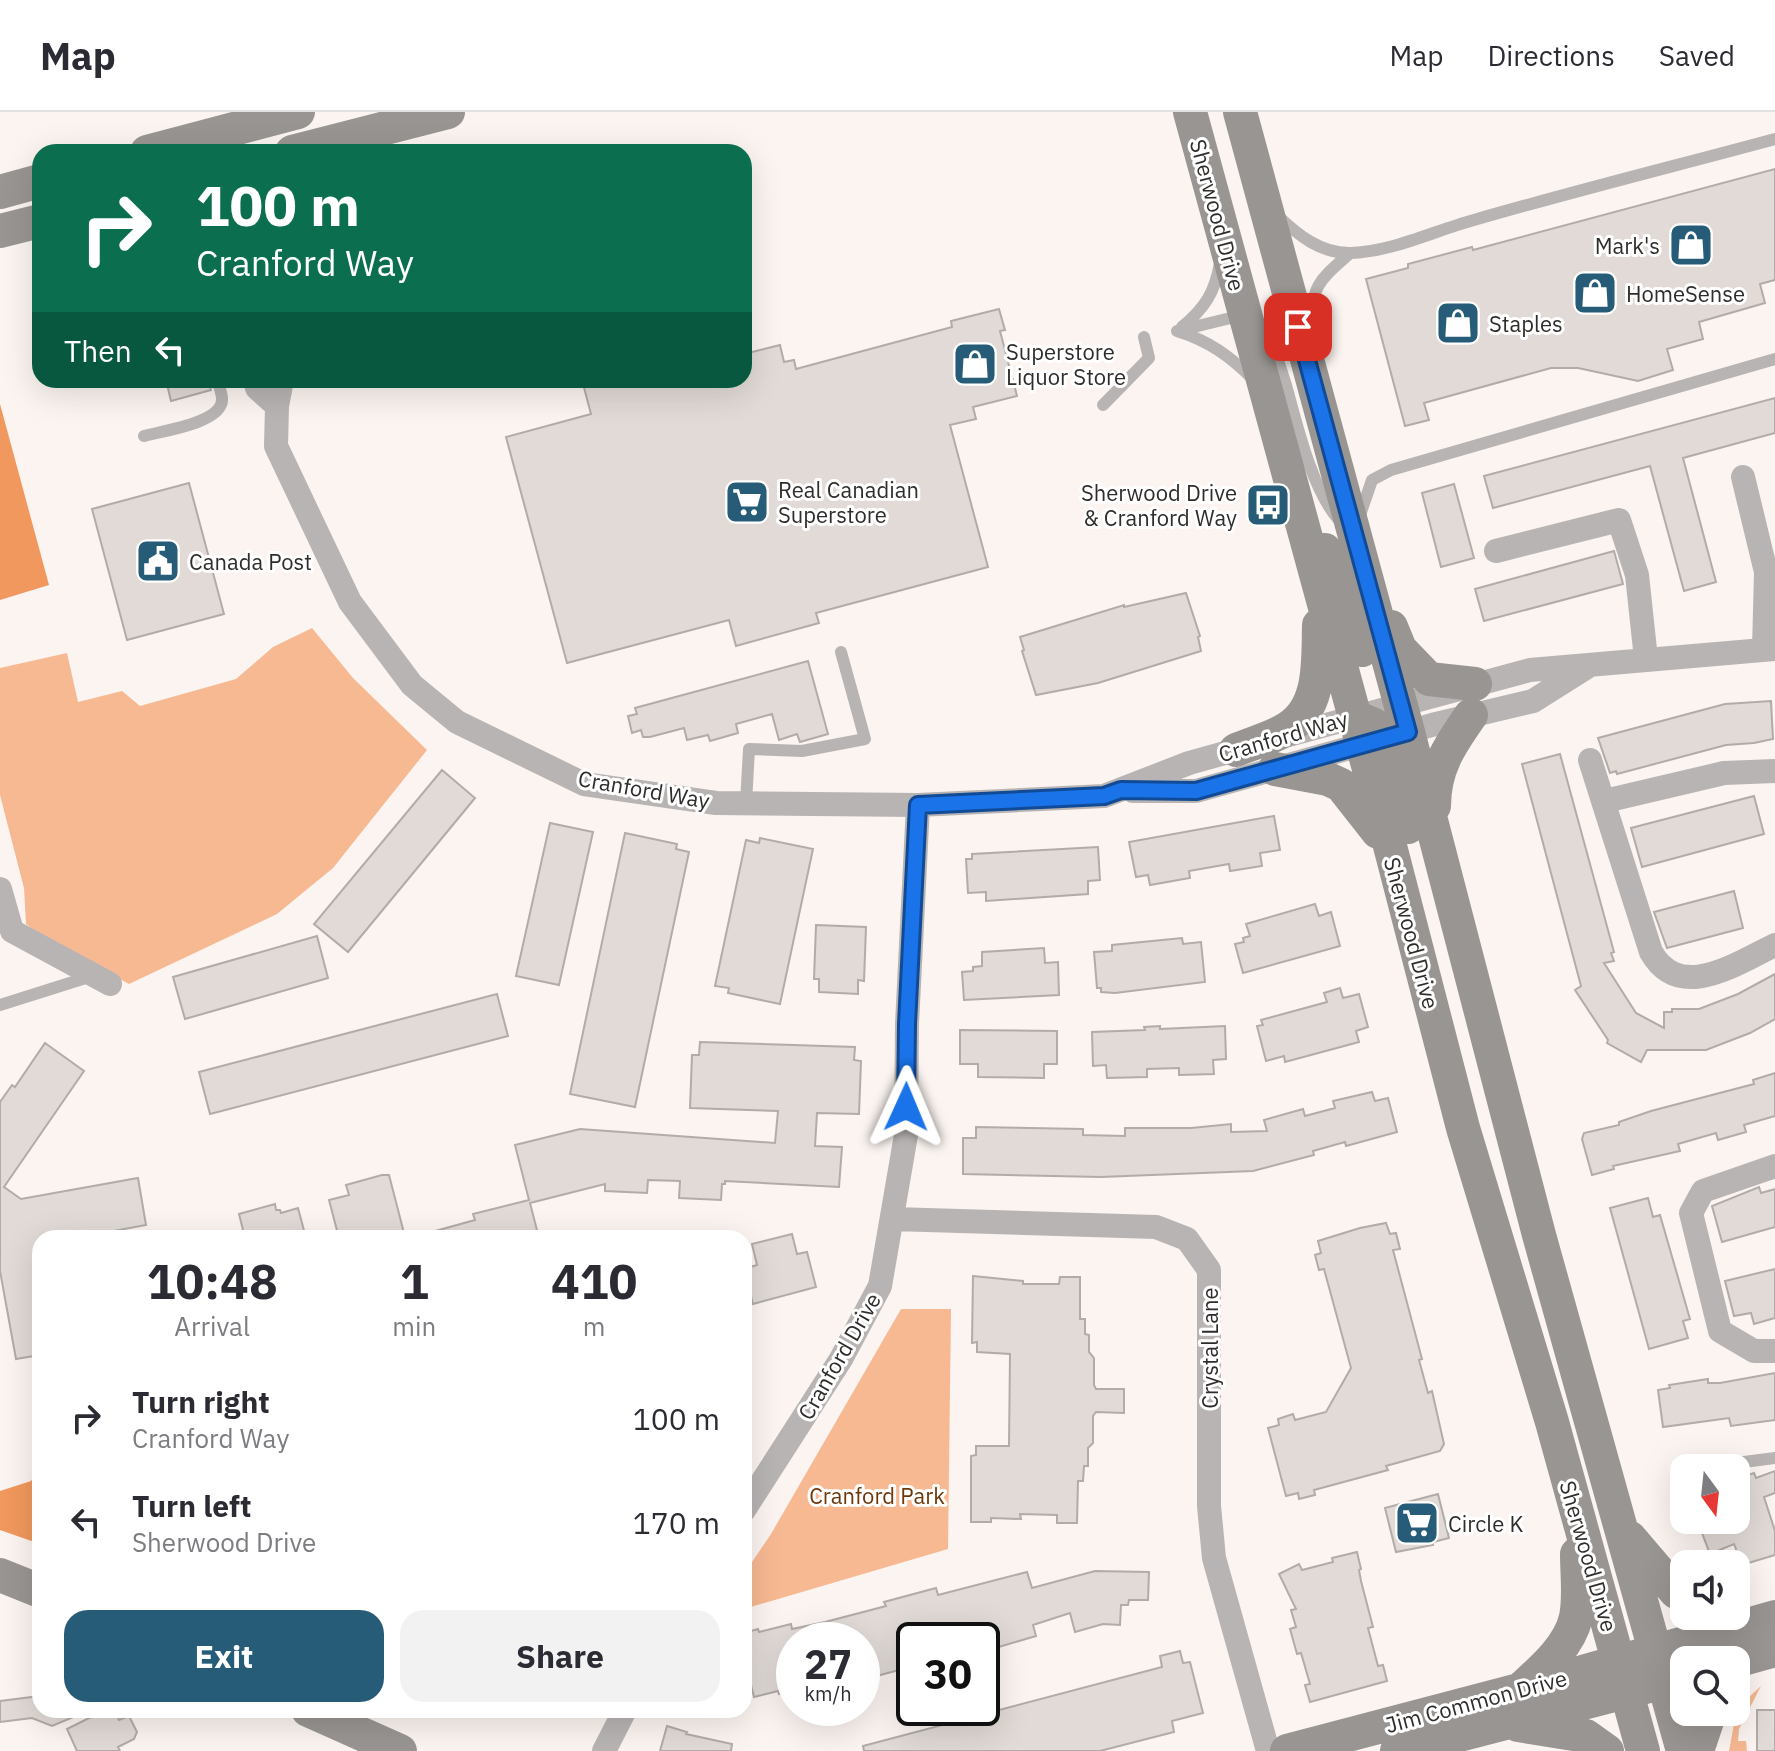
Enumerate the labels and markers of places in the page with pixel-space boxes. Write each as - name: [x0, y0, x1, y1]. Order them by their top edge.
- shop icon: Mark's: [1667, 221, 1715, 269]
- place label: Mark's: [1595, 231, 1660, 260]
- shop icon: HomeSense: [1571, 269, 1619, 317]
- place label: HomeSense: [1626, 279, 1745, 308]
- pin: [1264, 293, 1332, 361]
- shop icon: Staples: [1434, 299, 1482, 347]
- place label: Staples: [1489, 309, 1563, 338]
- place label: Superstore Liquor Store: [1006, 337, 1126, 391]
- shop icon: Superstore Liquor Store: [951, 340, 999, 388]
- place label: Real Canadian Superstore: [778, 475, 919, 529]
- supermarket icon: Real Canadian Superstore: [723, 478, 771, 526]
- place label: Sherwood Drive & Cranford Way: [1081, 478, 1237, 532]
- bus stop icon: Sherwood Drive & Cranford Way: [1244, 481, 1292, 529]
- public building icon: Canada Post: [134, 537, 182, 585]
- place label: Canada Post: [189, 547, 312, 576]
- supermarket icon: Circle K: [1393, 1499, 1441, 1547]
- place label: Circle K: [1448, 1509, 1523, 1538]

